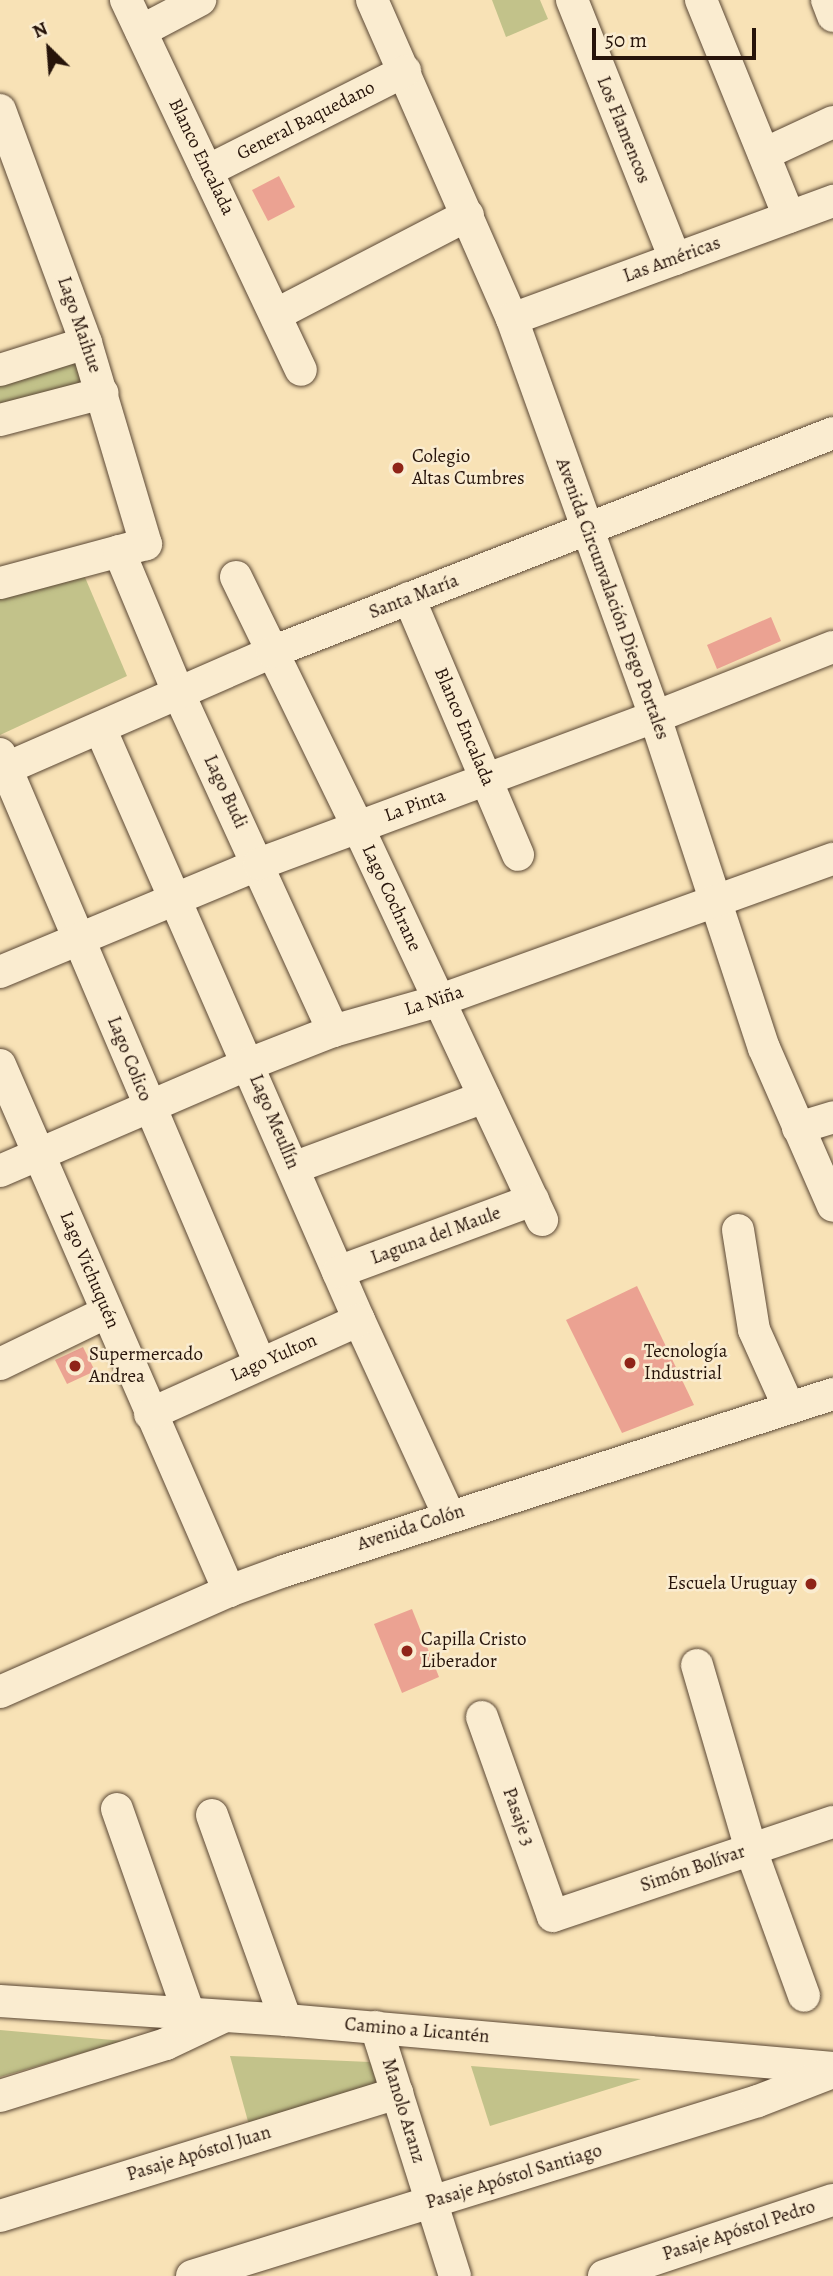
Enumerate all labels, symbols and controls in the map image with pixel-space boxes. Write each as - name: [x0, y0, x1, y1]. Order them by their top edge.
- north arrow: [14, 14, 84, 84]
- scale bar: [595, 14, 760, 58]
- text: N: [28, 15, 52, 45]
- text: 50 m: [605, 26, 647, 54]
- street label: Los Flamencos: [591, 73, 655, 187]
- street label: General Baquedano: [233, 76, 379, 166]
- street label: Blanco Encalada: [163, 95, 239, 219]
- street label: Las Américas: [620, 232, 724, 288]
- street label: Lago Maihue: [52, 274, 106, 376]
- place label: Colegio Altas Cumbres: [412, 446, 525, 490]
- street label: Avenida Circunvalación Diego Portales: [550, 455, 674, 743]
- marker: Colegio Altas Cumbres: [390, 460, 406, 476]
- street label: Santa María: [366, 569, 462, 625]
- street label: Blanco Encalada: [429, 664, 499, 790]
- street label: Lago Budi: [198, 752, 252, 832]
- street label: La Pinta: [381, 784, 449, 828]
- street label: Lago Cochrane: [356, 841, 426, 955]
- street label: La Niña: [402, 981, 466, 1021]
- street label: Lago Colico: [102, 1013, 156, 1105]
- street label: Lago Meullín: [244, 1071, 304, 1173]
- street label: Laguna del Maule: [368, 1202, 504, 1270]
- street label: Lago Vichuquén: [54, 1208, 124, 1332]
- street label: Lago Yulton: [227, 1329, 321, 1387]
- place label: Tecnología Industrial: [644, 1341, 728, 1385]
- place label: Supermercado Andrea: [89, 1344, 203, 1388]
- marker: Tecnología Industrial: [622, 1355, 638, 1371]
- marker: Supermercado Andrea: [67, 1358, 83, 1374]
- street label: Avenida Colón: [354, 1500, 468, 1556]
- place label: Escuela Uruguay: [667, 1573, 797, 1595]
- marker: Escuela Uruguay: [803, 1576, 819, 1592]
- place label: Capilla Cristo Liberador: [421, 1629, 527, 1673]
- marker: Capilla Cristo Liberador: [399, 1643, 415, 1659]
- street label: Pasaje 3: [497, 1785, 539, 1849]
- street label: Simón Bolívar: [637, 1840, 749, 1898]
- street label: Camino a Licantén: [344, 2013, 490, 2049]
- street label: Manolo Aranz: [376, 2056, 430, 2166]
- street label: Pasaje Apóstol Juan: [124, 2121, 274, 2187]
- street label: Pasaje Apóstol Santiago: [423, 2139, 605, 2215]
- street label: Pasaje Apóstol Pedro: [660, 2196, 818, 2266]

